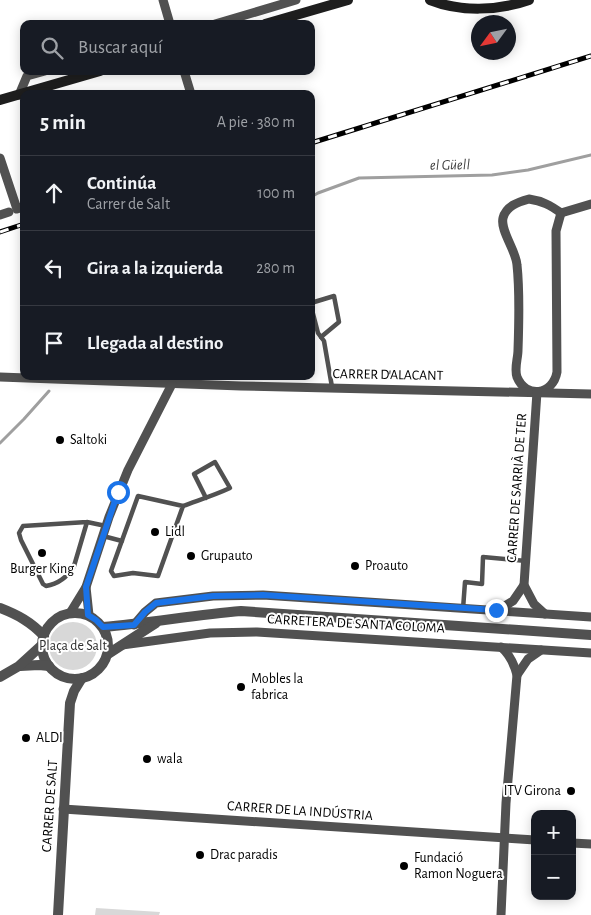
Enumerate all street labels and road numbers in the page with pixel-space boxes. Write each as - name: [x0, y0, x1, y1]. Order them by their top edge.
- street label: CARRER D'ALACANT: [332, 367, 444, 383]
- street label: CARRER DE SARRIÀ DE TER: [502, 412, 529, 563]
- street label: CARRETERA DE SANTA COLOMA: [267, 612, 445, 636]
- street label: CARRER DE SALT: [40, 759, 60, 853]
- street label: CARRER DE LA INDÚSTRIA: [227, 796, 374, 823]

